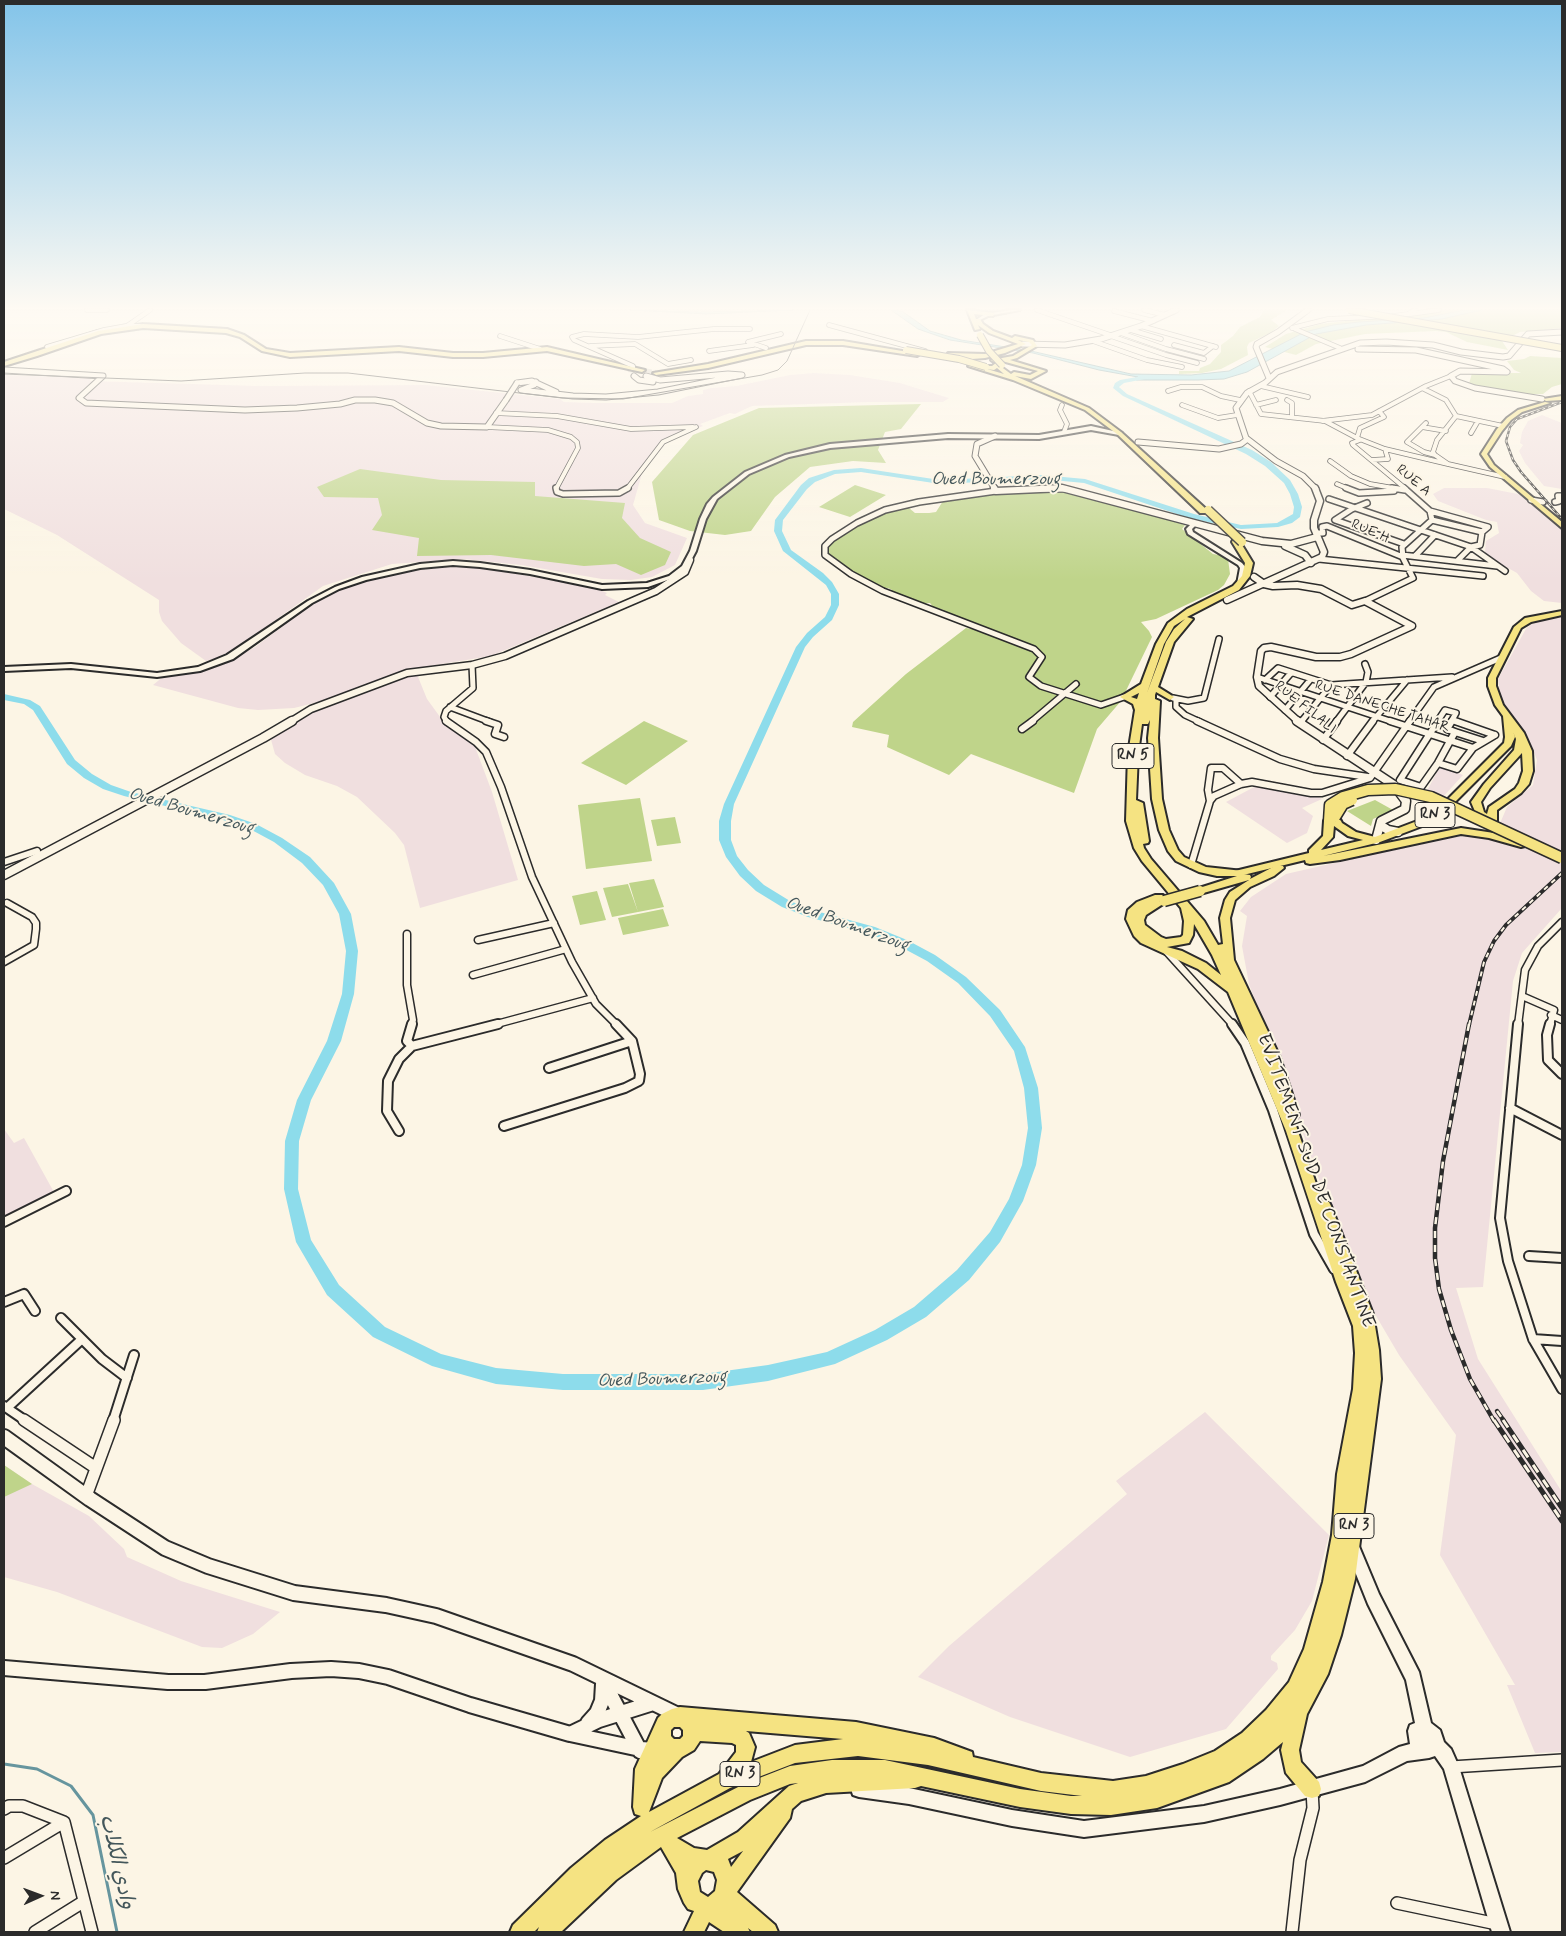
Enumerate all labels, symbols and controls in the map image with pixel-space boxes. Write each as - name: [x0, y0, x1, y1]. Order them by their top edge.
- street label: RUE A: [1392, 462, 1434, 500]
- water label: Oued Boumerzoug: [931, 469, 1061, 491]
- street label: RUE H: [1348, 516, 1392, 548]
- street label: RUE DANECHE TAHAR: [1313, 677, 1451, 737]
- street label: RUE FILALI: [1271, 678, 1339, 738]
- road number: RN 5: [1112, 744, 1154, 768]
- water label: Oued Boumerzoug: [126, 784, 256, 840]
- road number: RN 3: [1415, 802, 1455, 828]
- water label: Oued Boumerzoug: [782, 893, 912, 957]
- street label: EVITEMENT SUD DE CONSTANTINE: [1251, 1031, 1379, 1331]
- water label: Oued Boumerzoug: [597, 1367, 727, 1393]
- road number: RN 3: [1334, 1514, 1374, 1538]
- road number: RN 3: [720, 1762, 760, 1786]
- water label: وادي الكلاب: [93, 1812, 139, 1912]
- north arrow: [15, 1871, 65, 1921]
- text: N: [46, 1890, 64, 1900]

